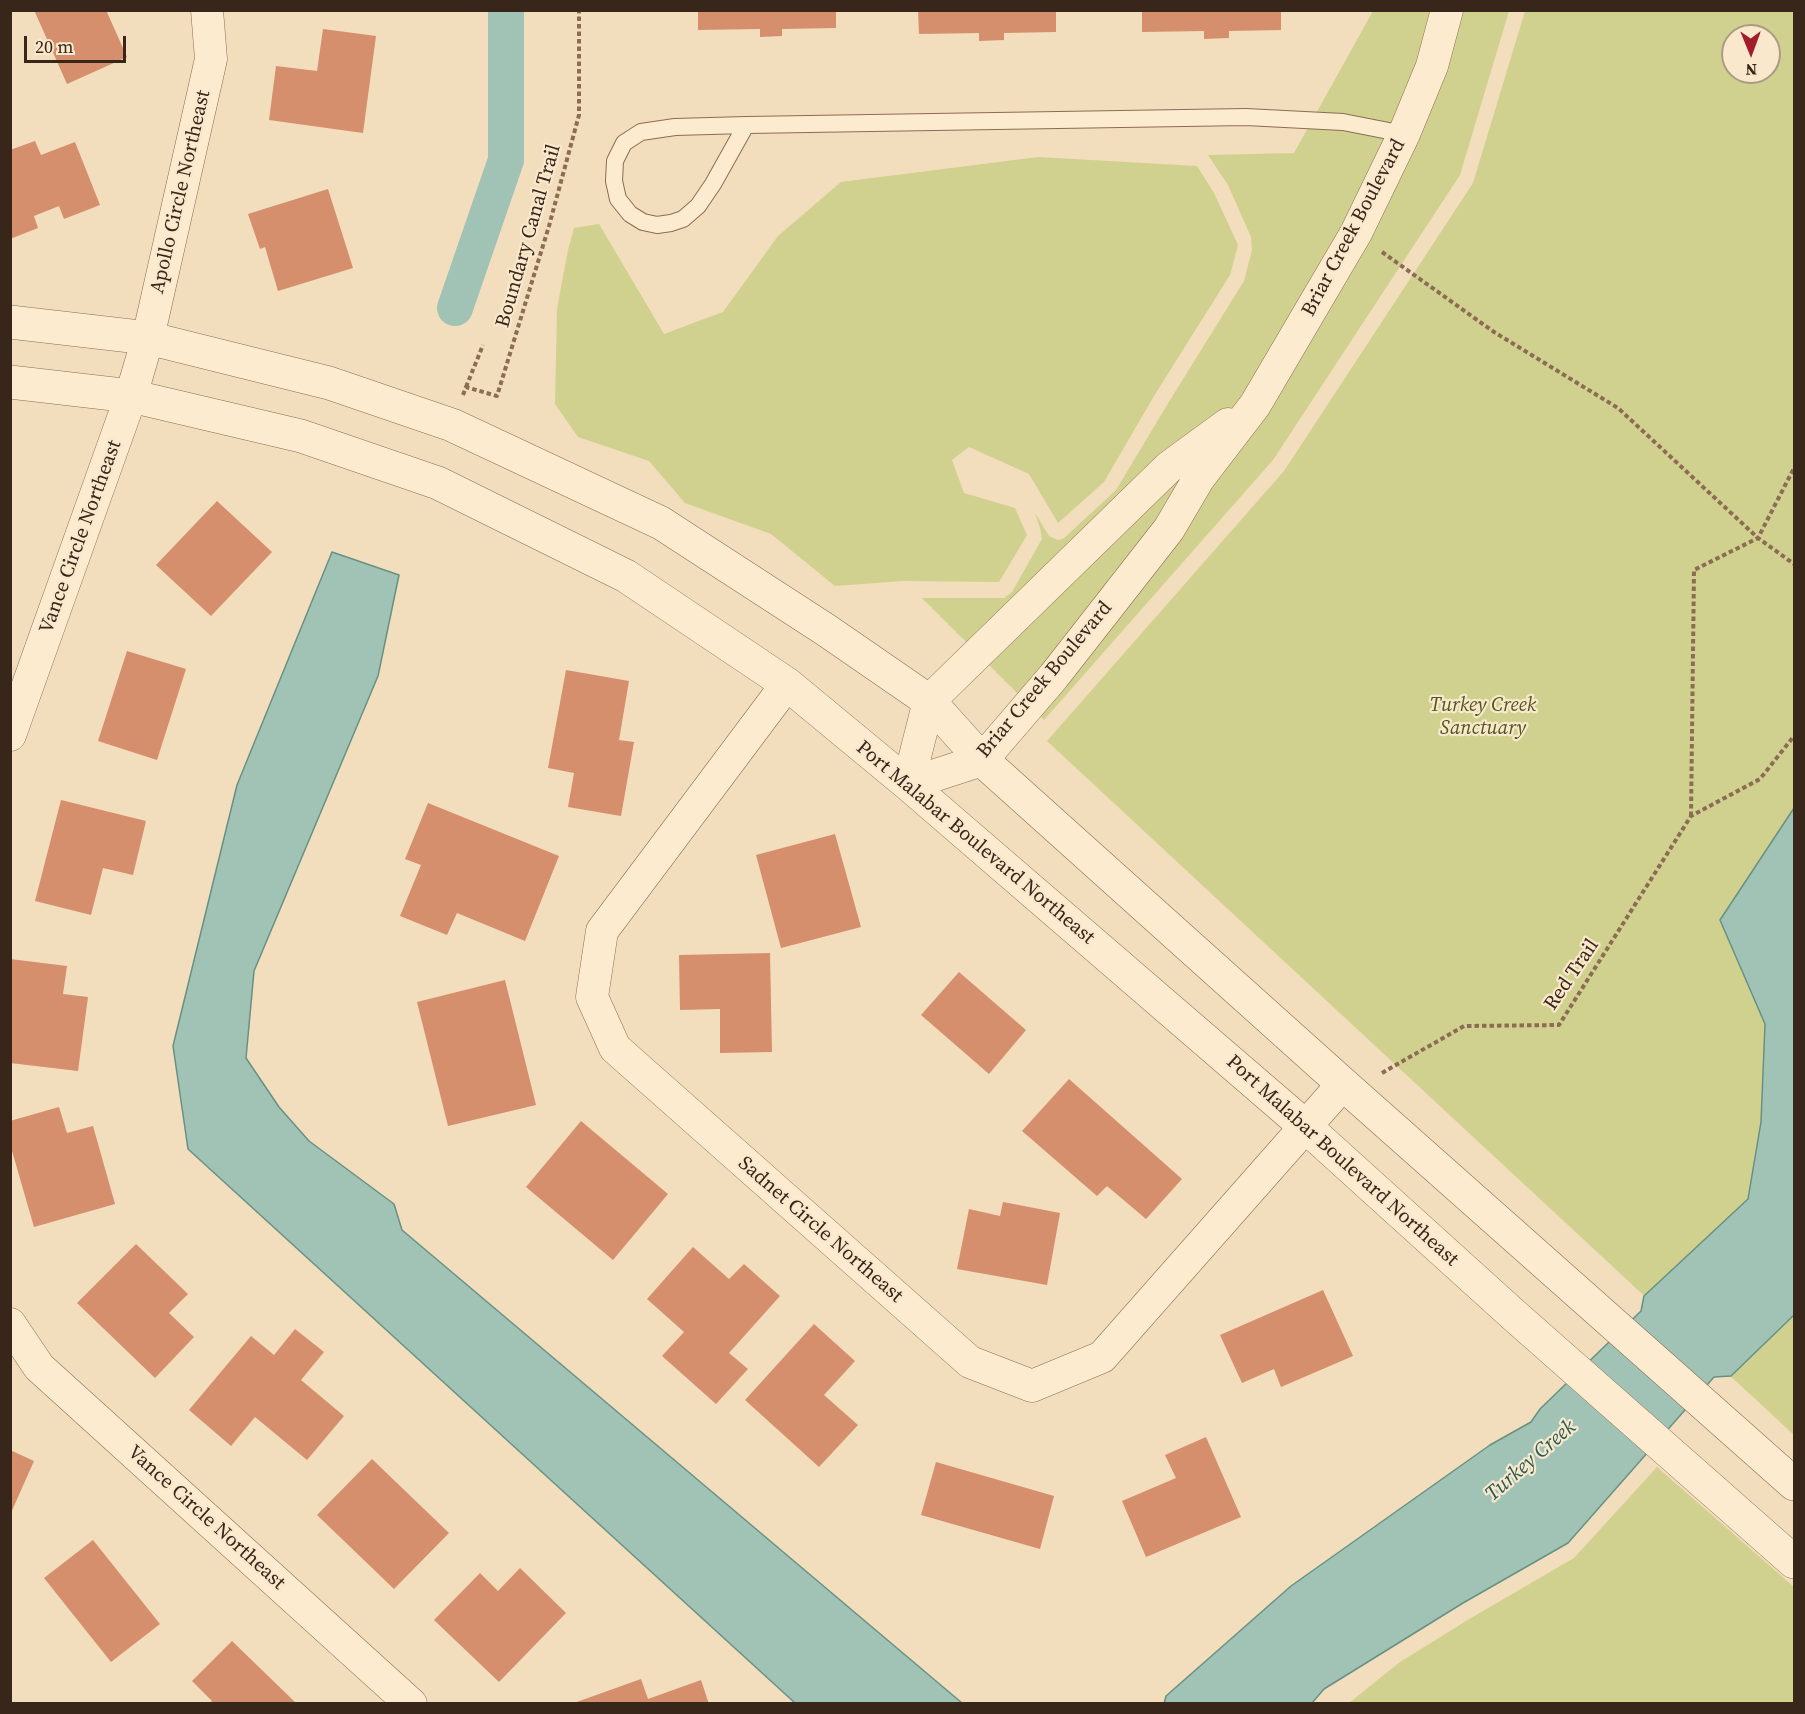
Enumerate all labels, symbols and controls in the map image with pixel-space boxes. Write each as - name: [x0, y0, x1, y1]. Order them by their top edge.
- scale bar: [27, 24, 129, 62]
- north arrow: [1721, 24, 1781, 84]
- text: 20 m: [35, 34, 73, 59]
- text: N: [1745, 59, 1757, 81]
- street label: Apollo Circle Northeast: [146, 88, 216, 296]
- street label: Briar Creek Boulevard: [1297, 135, 1411, 321]
- street label: Boundary Canal Trail: [491, 142, 567, 330]
- street label: Vance Circle Northeast: [35, 437, 127, 637]
- street label: Briar Creek Boulevard: [972, 597, 1118, 763]
- park label: Turkey Creek Sanctuary: [1430, 694, 1536, 741]
- street label: Port Malabar Boulevard Northeast: [851, 736, 1099, 950]
- street label: Red Trail: [1539, 935, 1605, 1015]
- street label: Port Malabar Boulevard Northeast: [1221, 1050, 1463, 1272]
- street label: Sadnet Circle Northeast: [733, 1152, 907, 1308]
- water label: Turkey Creek: [1481, 1415, 1581, 1507]
- street label: Vance Circle Northeast: [122, 1441, 290, 1595]

